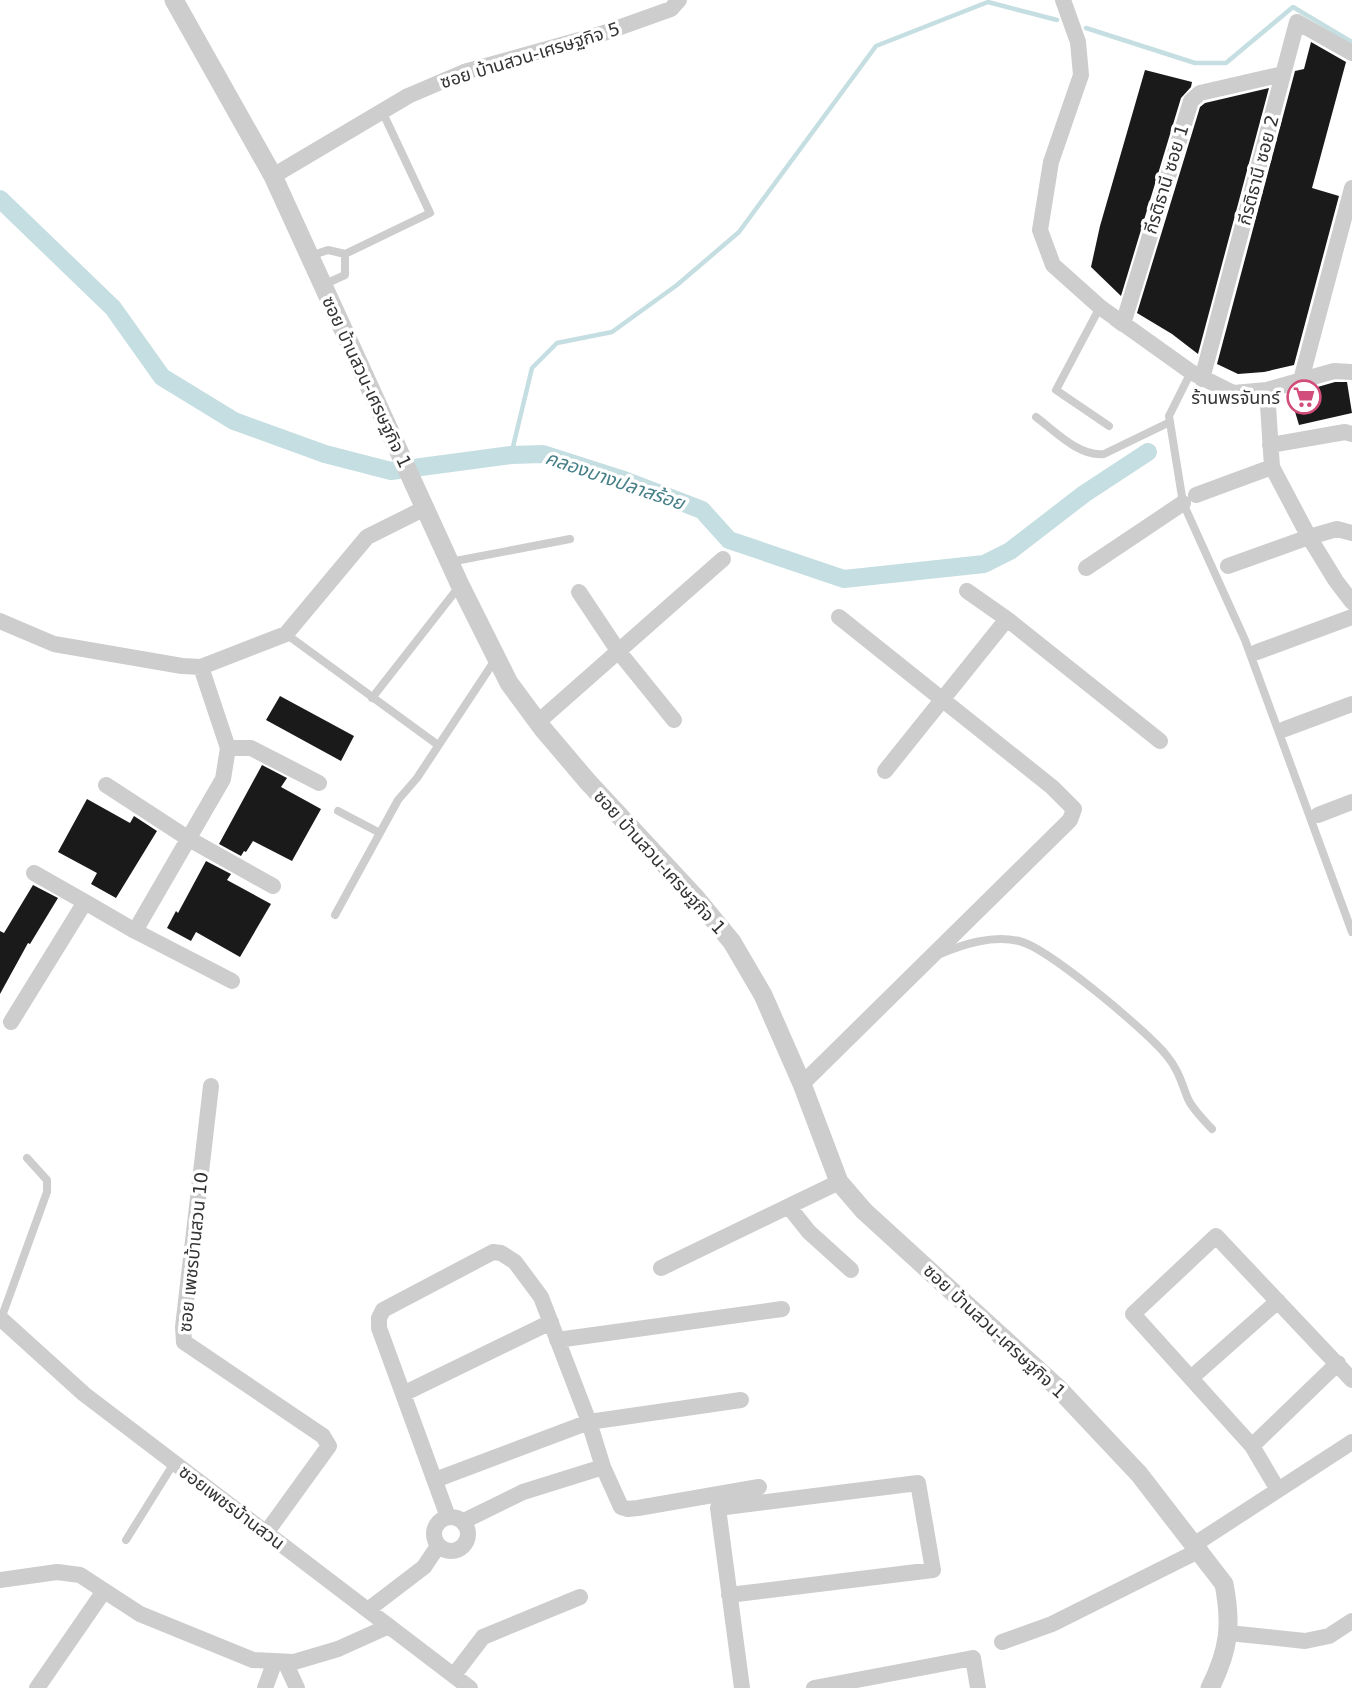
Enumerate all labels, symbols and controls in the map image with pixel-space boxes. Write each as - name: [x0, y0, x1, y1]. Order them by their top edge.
- street label: ซอย บ้านสวน-เศรษฐกิจ 5: [438, 18, 622, 92]
- street label: กีรติธานี ซอย 2: [1233, 113, 1283, 227]
- street label: กีรติธานี ซอย 1: [1139, 122, 1193, 236]
- street label: ซอย บ้านสวน-เศรษฐกิจ 1: [318, 293, 416, 471]
- supermarket icon: ร้านพรจันทร์: [1285, 378, 1323, 416]
- place label: ร้านพรจันทร์: [1191, 387, 1281, 408]
- water label: คลองบางปลาสร้อย: [543, 446, 689, 515]
- street label: ซอย บ้านสวน-เศรษฐกิจ 1: [590, 786, 730, 938]
- street label: ซอย เพชรบ้านสวน 10: [174, 1171, 212, 1333]
- street label: ซอย บ้านสวน-เศรษฐกิจ 1: [920, 1260, 1070, 1402]
- street label: ซอยเพชรบ้านสวน: [175, 1461, 289, 1553]

